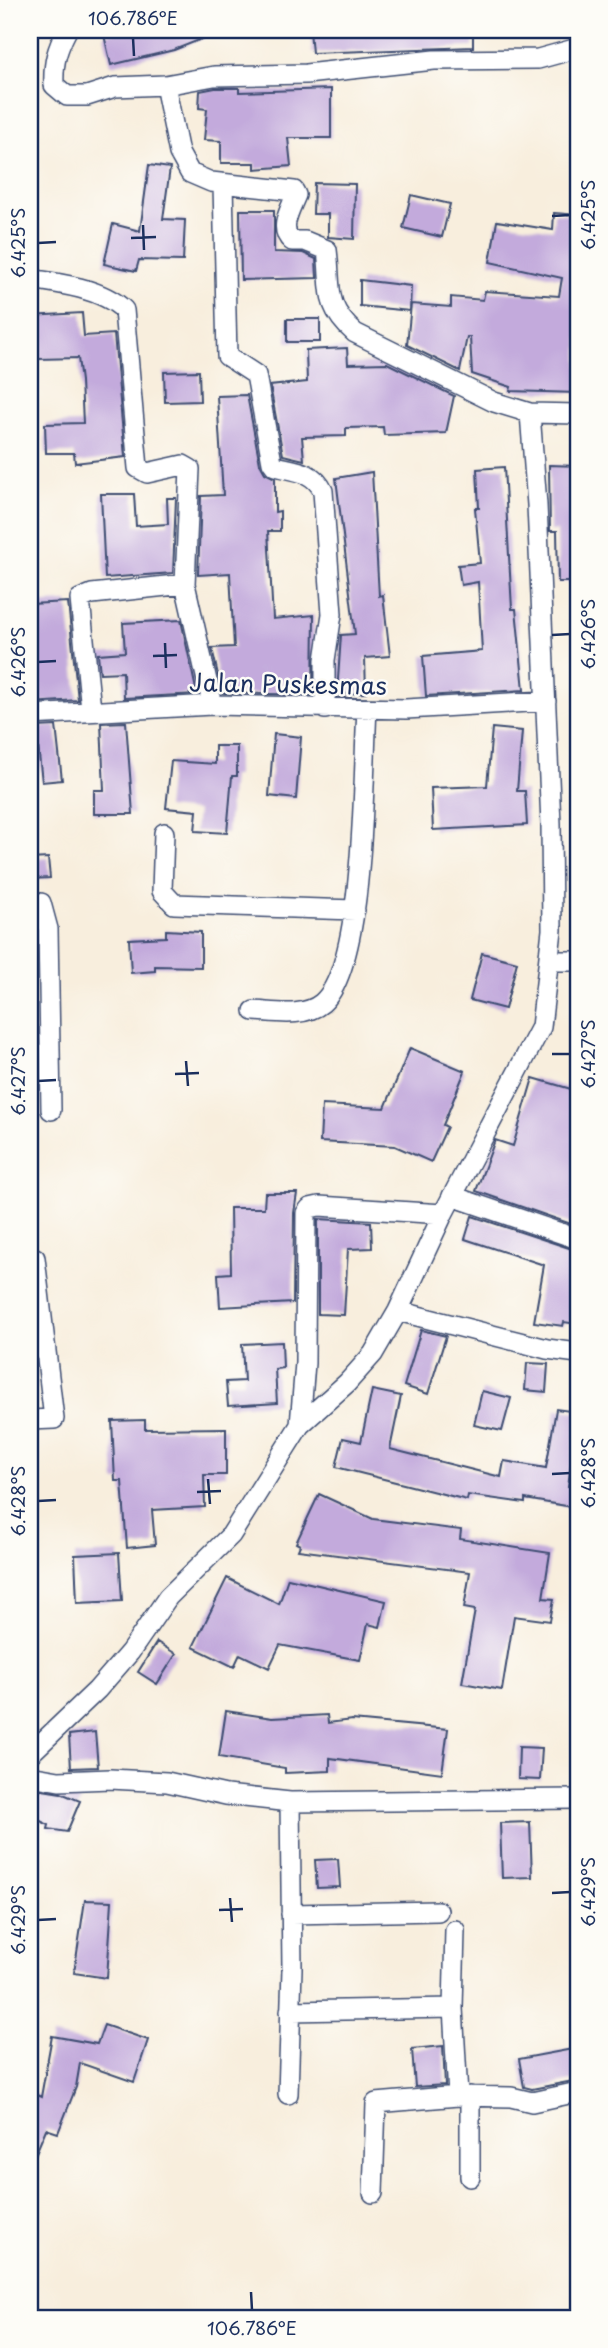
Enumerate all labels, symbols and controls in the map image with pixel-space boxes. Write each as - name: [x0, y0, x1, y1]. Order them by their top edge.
- text: 106.786°E: [88, 4, 178, 31]
- text: 6.425°S: [574, 180, 601, 250]
- text: 6.425°S: [4, 208, 31, 278]
- text: 6.426°S: [574, 598, 601, 670]
- text: 6.426°S: [4, 626, 31, 698]
- street label: Jalan Puskesmas: [189, 663, 387, 703]
- text: 6.427°S: [574, 1019, 601, 1089]
- text: 6.427°S: [4, 1046, 31, 1116]
- text: 6.428°S: [574, 1438, 601, 1508]
- text: 6.428°S: [4, 1466, 31, 1536]
- text: 6.429°S: [574, 1857, 601, 1927]
- text: 6.429°S: [4, 1885, 31, 1955]
- text: 106.786°E: [207, 2314, 297, 2341]

